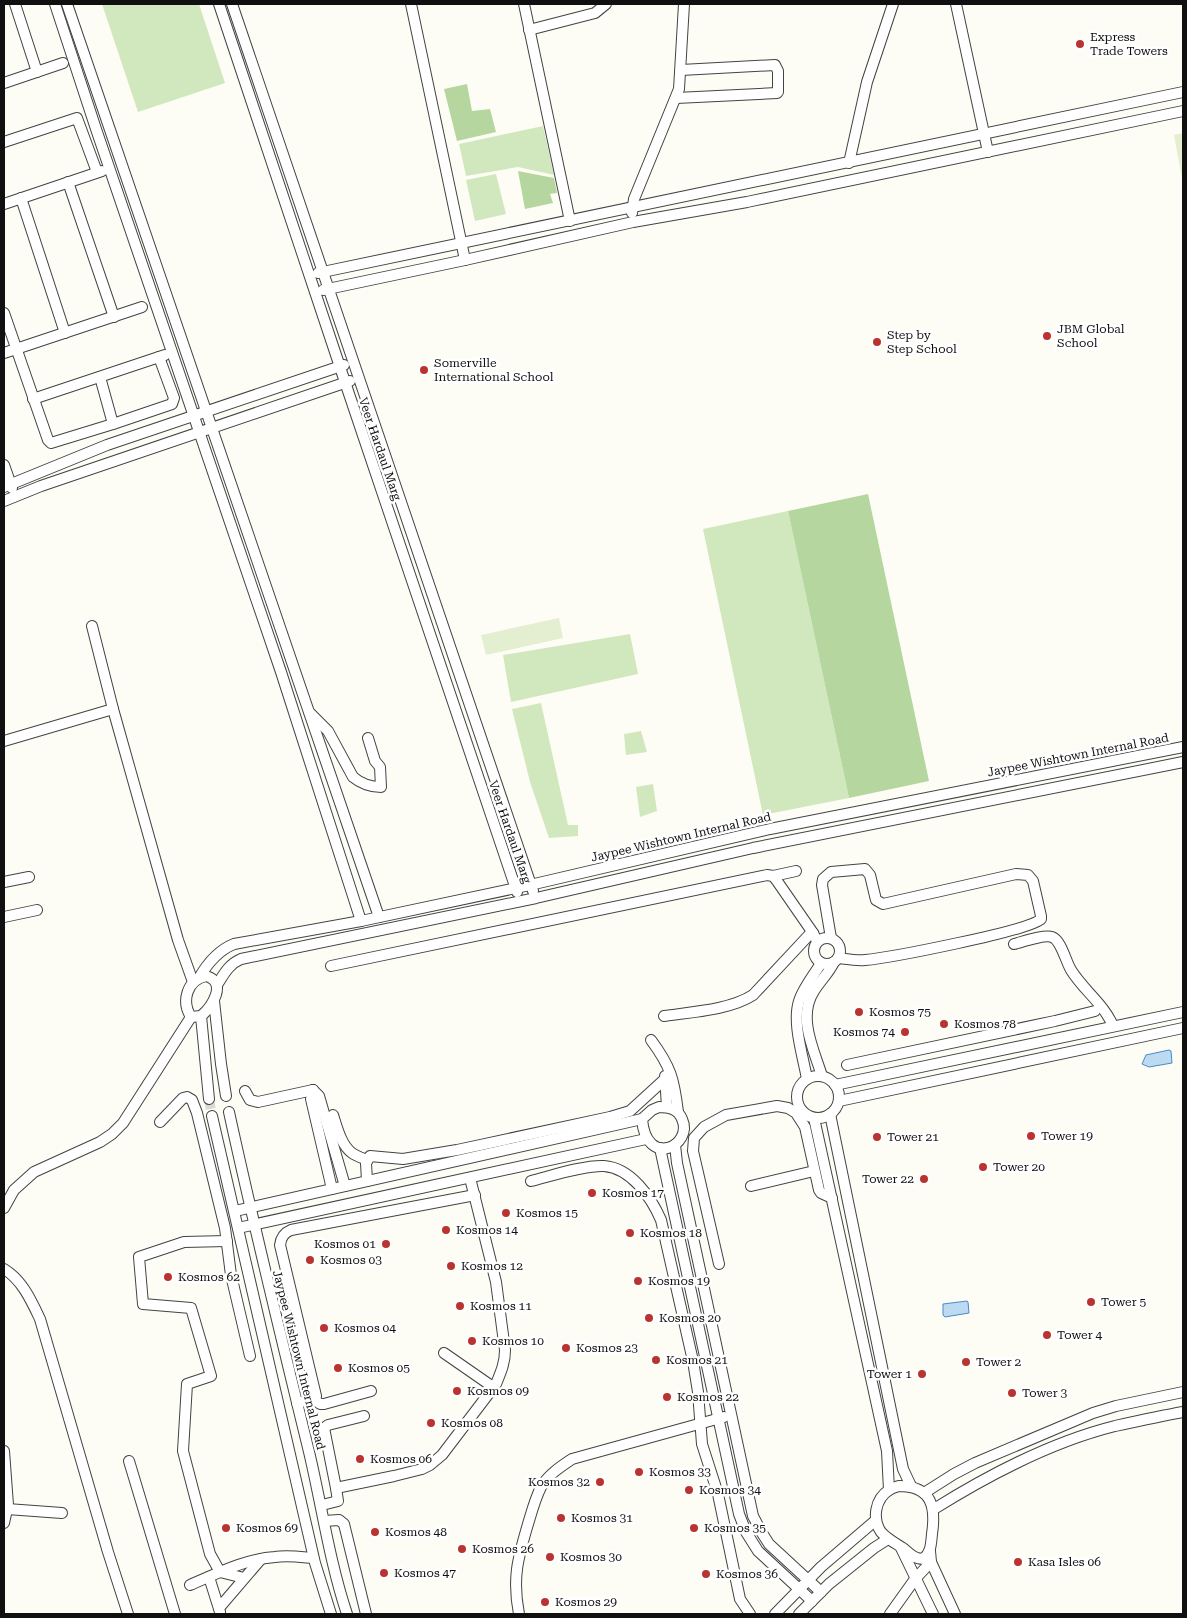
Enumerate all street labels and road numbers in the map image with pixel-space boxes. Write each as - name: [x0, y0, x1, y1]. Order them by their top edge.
- street label: Veer Hardaul Marg: [356, 396, 404, 502]
- street label: Jaypee Wishtown Internal Road: [986, 730, 1170, 779]
- street label: Veer Hardaul Marg: [486, 779, 534, 885]
- street label: Jaypee Wishtown Internal Road: [590, 809, 773, 865]
- street label: Jaypee Wishtown Internal Road: [270, 1269, 328, 1451]

